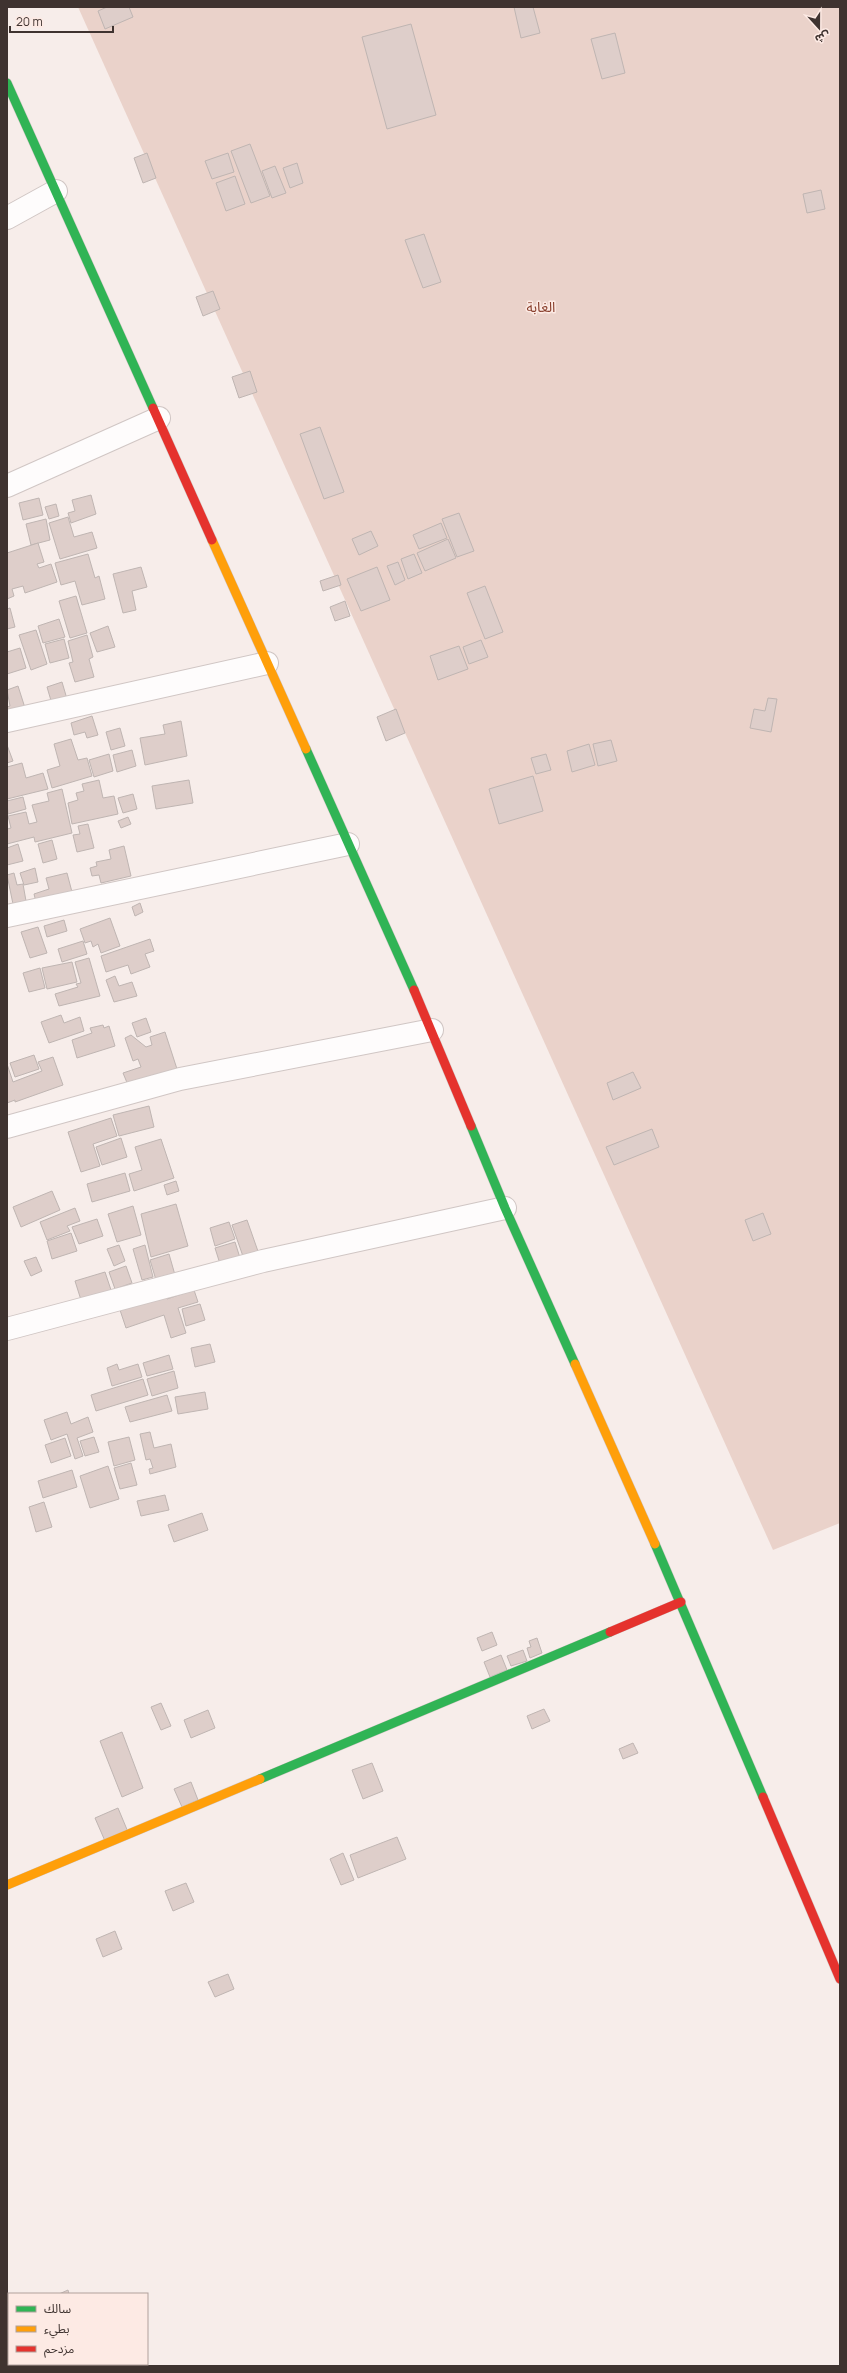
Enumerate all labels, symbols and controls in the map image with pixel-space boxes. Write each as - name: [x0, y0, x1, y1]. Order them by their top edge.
- scale bar: [10, 8, 113, 34]
- north arrow: [799, 8, 839, 48]
- text: 20 m: [16, 13, 43, 30]
- text: ش: [813, 28, 832, 48]
- park label: الغابة: [527, 297, 555, 316]
- legend: [8, 2293, 148, 2365]
- text: سالك: [44, 2300, 71, 2317]
- text: بطيء: [44, 2320, 70, 2339]
- text: مزدحم: [44, 2340, 74, 2358]

